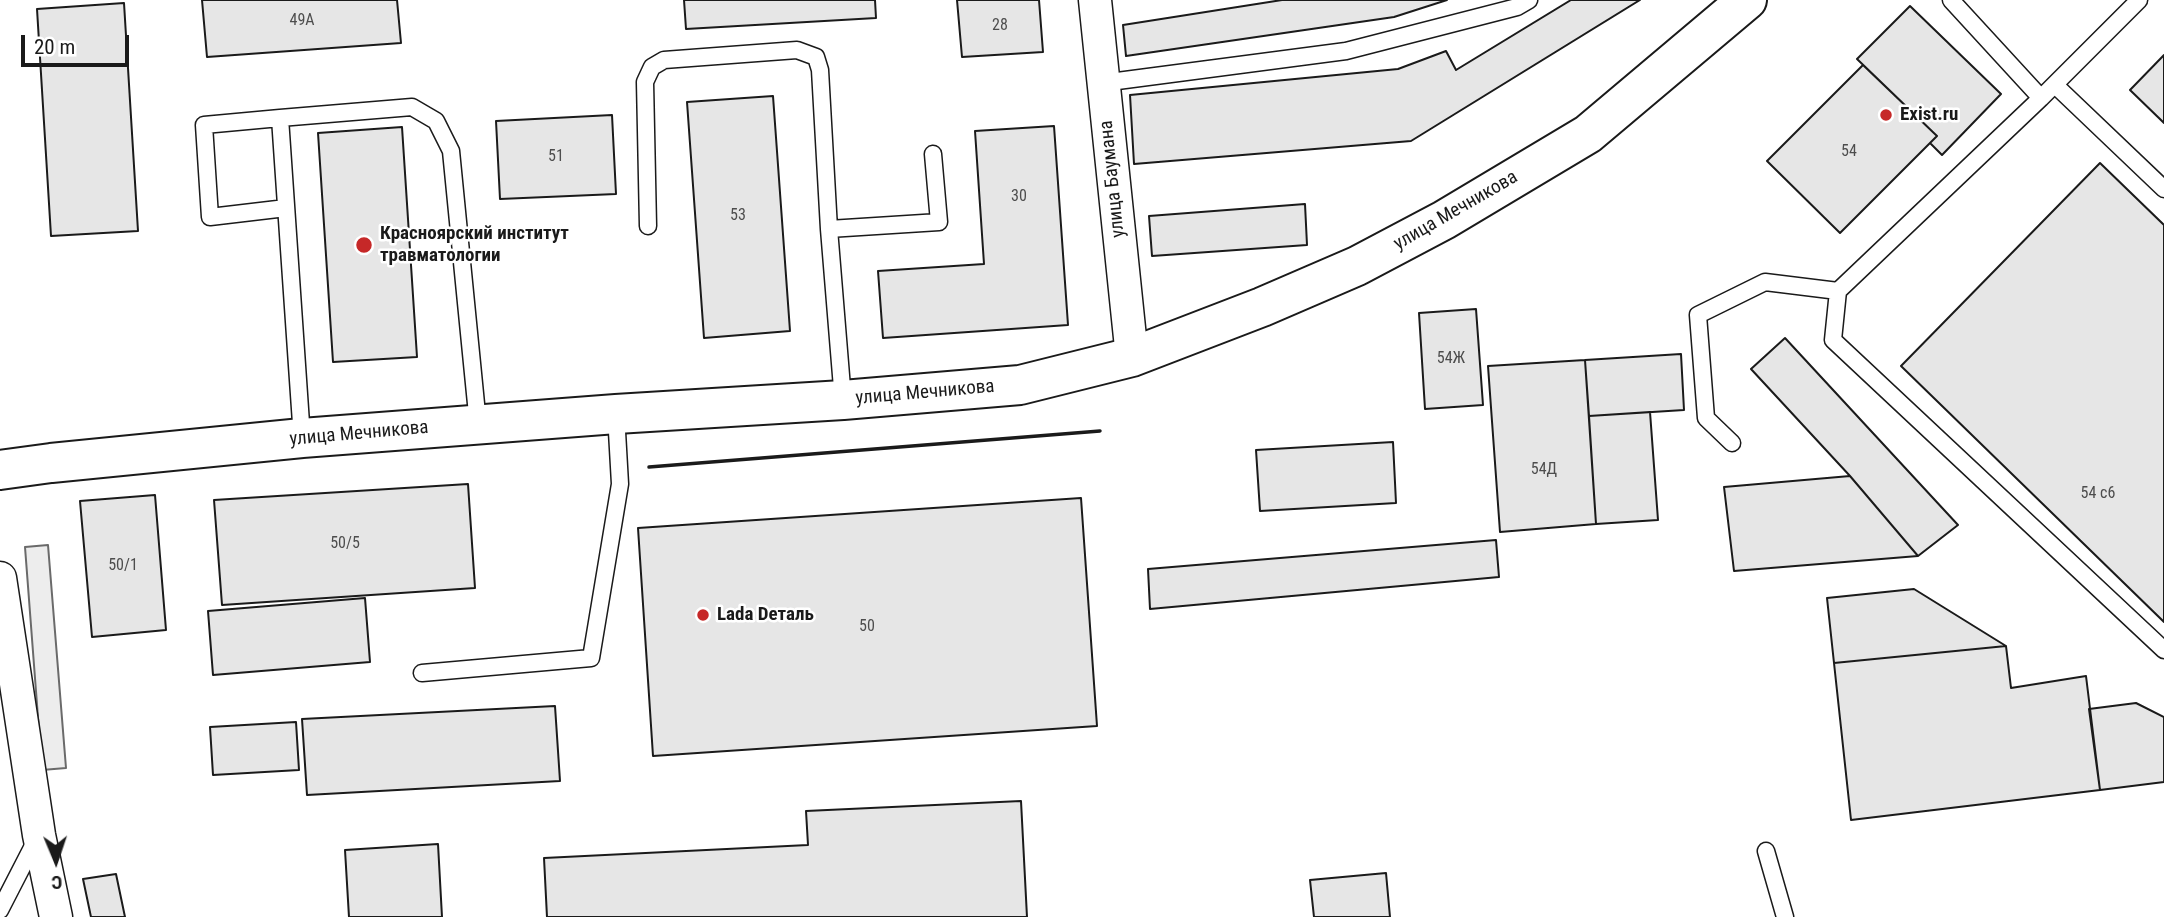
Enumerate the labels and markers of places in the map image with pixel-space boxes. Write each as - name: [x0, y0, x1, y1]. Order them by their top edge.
- place label: Exist.ru: [1900, 104, 1958, 126]
- marker: Exist.ru: [1878, 107, 1894, 123]
- place label: Красноярский институт травматологии: [380, 223, 569, 267]
- marker: Красноярский институт травматологии: [354, 235, 374, 255]
- place label: Lada Dеталь: [717, 604, 814, 626]
- marker: Lada Dеталь: [695, 607, 711, 623]

